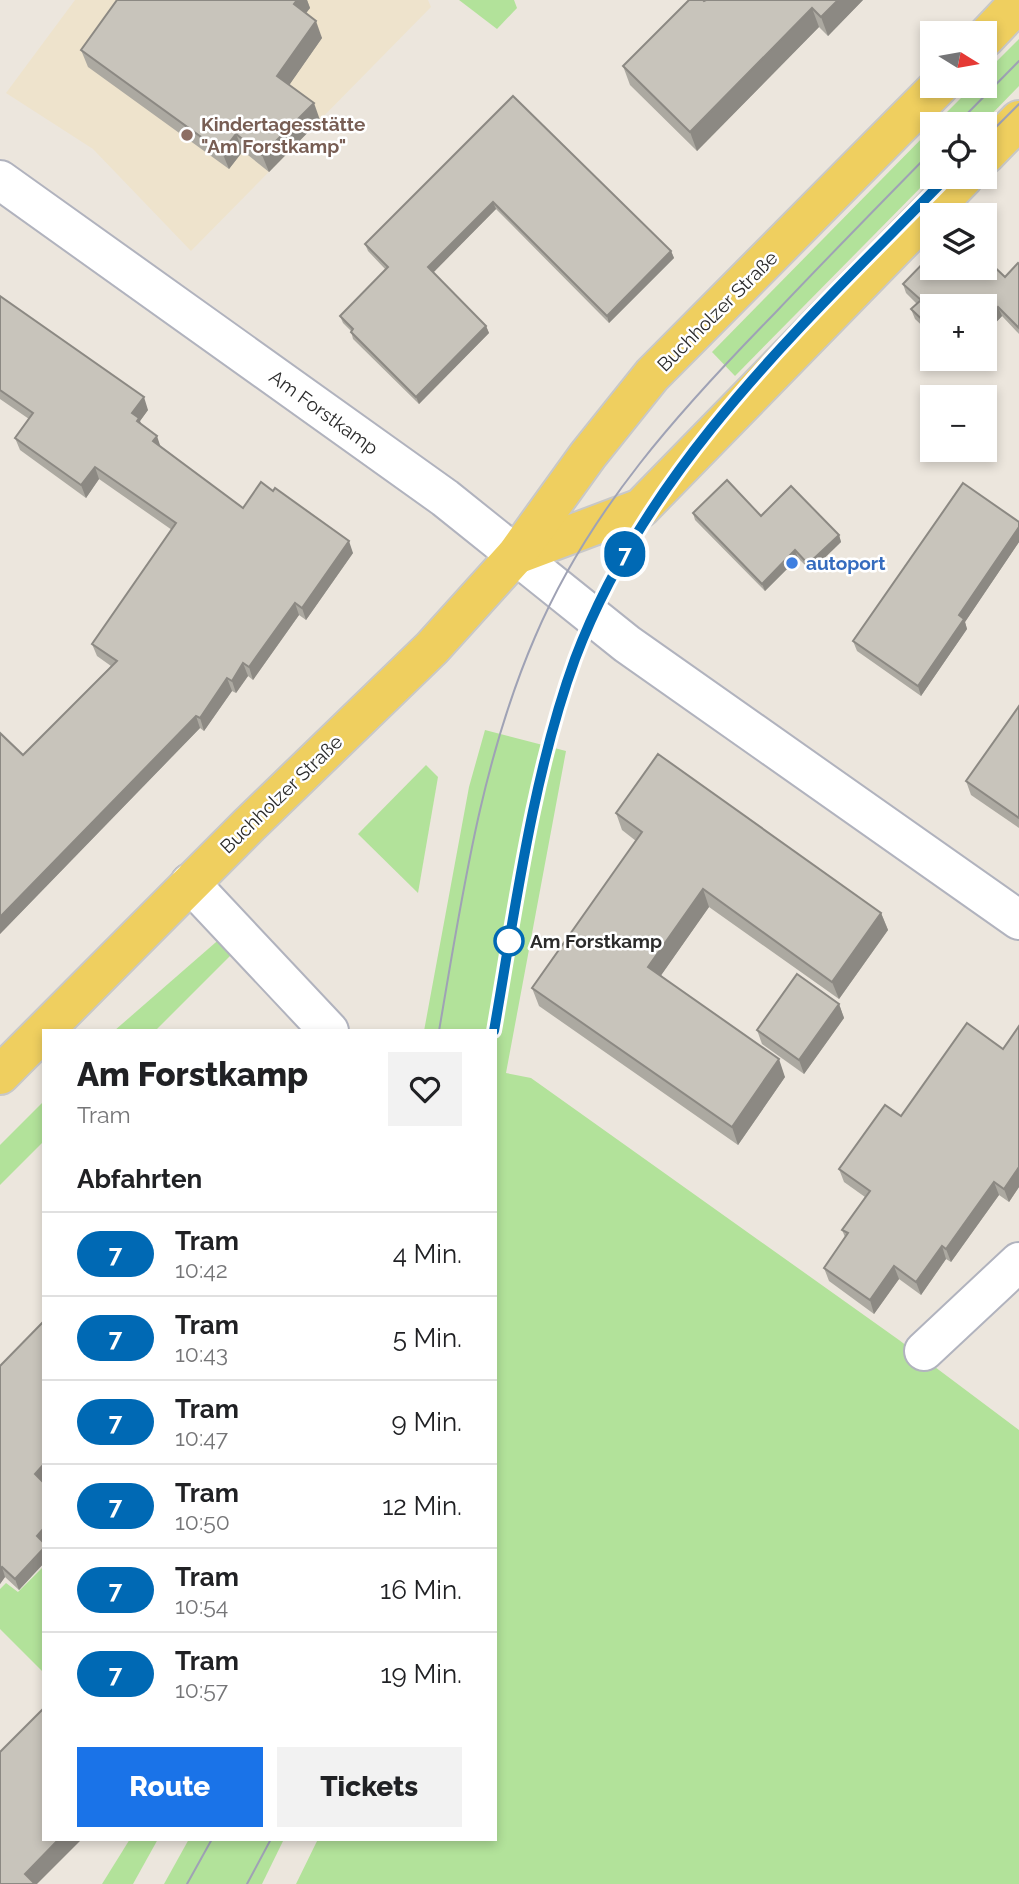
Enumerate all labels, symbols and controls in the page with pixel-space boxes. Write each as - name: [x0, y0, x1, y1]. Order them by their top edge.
- north arrow: [920, 21, 998, 98]
- map controls: [920, 21, 997, 462]
- button: locate: [920, 112, 997, 189]
- place label: Kindertagesstätte "Am Forstkamp": [201, 113, 365, 157]
- marker: Kindertagesstätte "Am Forstkamp": [179, 127, 195, 143]
- button: layers: [920, 203, 997, 280]
- street label: Buchholzer Straße: [652, 246, 782, 376]
- button: +: [920, 294, 997, 371]
- street label: Am Forstkamp: [265, 365, 383, 459]
- button: −: [920, 385, 997, 462]
- line badge: 7: [602, 531, 648, 577]
- text: 7: [618, 539, 632, 568]
- place label: autoport: [806, 552, 886, 574]
- marker: autoport: [784, 555, 800, 571]
- street label: Buchholzer Straße: [216, 730, 346, 858]
- marker: Am Forstkamp: [494, 926, 524, 956]
- place label: Am Forstkamp: [530, 930, 662, 952]
- button: heart: [388, 1052, 462, 1126]
- text: Am Forstkamp: [77, 1055, 308, 1094]
- text: Tram: [77, 1101, 131, 1128]
- text: Abfahrten: [77, 1164, 202, 1194]
- text: Tram: [175, 1226, 239, 1256]
- text: 7: [109, 1239, 122, 1268]
- text: 4 Min.: [393, 1239, 462, 1269]
- text: 10:42: [175, 1256, 228, 1283]
- text: Tram: [175, 1310, 239, 1340]
- text: 7: [109, 1323, 122, 1352]
- text: 5 Min.: [393, 1323, 462, 1353]
- text: 10:43: [175, 1340, 228, 1367]
- text: Tram: [175, 1394, 239, 1424]
- text: 7: [109, 1407, 122, 1436]
- text: 9 Min.: [392, 1407, 462, 1437]
- text: 10:47: [175, 1424, 228, 1451]
- text: Tram: [175, 1478, 239, 1508]
- text: 7: [109, 1491, 122, 1520]
- text: 12 Min.: [382, 1491, 462, 1521]
- text: 10:50: [175, 1508, 230, 1535]
- text: Tram: [175, 1562, 239, 1592]
- text: 7: [109, 1575, 122, 1604]
- text: 16 Min.: [380, 1575, 462, 1605]
- text: 10:54: [175, 1592, 228, 1619]
- text: Tram: [175, 1646, 239, 1676]
- text: 7: [109, 1659, 122, 1688]
- text: 19 Min.: [380, 1659, 462, 1689]
- text: 10:57: [175, 1676, 228, 1703]
- button: Route: [77, 1747, 263, 1827]
- button: Tickets: [277, 1747, 462, 1827]

